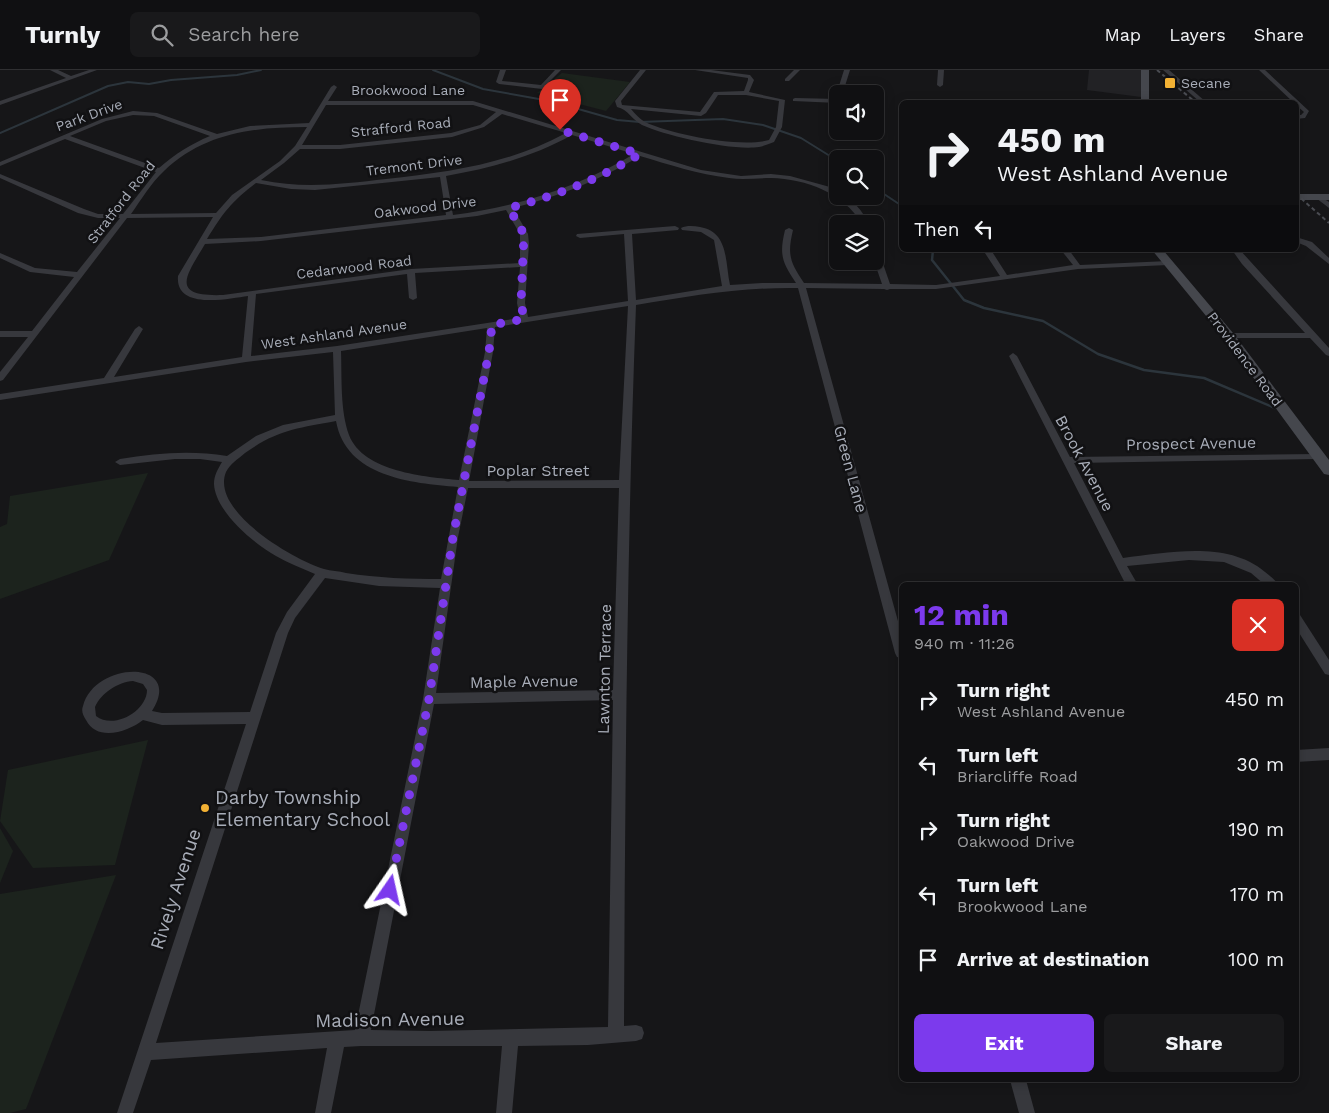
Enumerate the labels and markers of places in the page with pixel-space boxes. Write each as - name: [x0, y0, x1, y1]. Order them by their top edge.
- place label: Secane: [1181, 75, 1231, 91]
- marker: Secane: [1163, 76, 1177, 90]
- pin: [539, 79, 581, 130]
- place label: Darby Township Elementary School: [215, 786, 390, 831]
- marker: Darby Township Elementary School: [199, 802, 211, 814]

